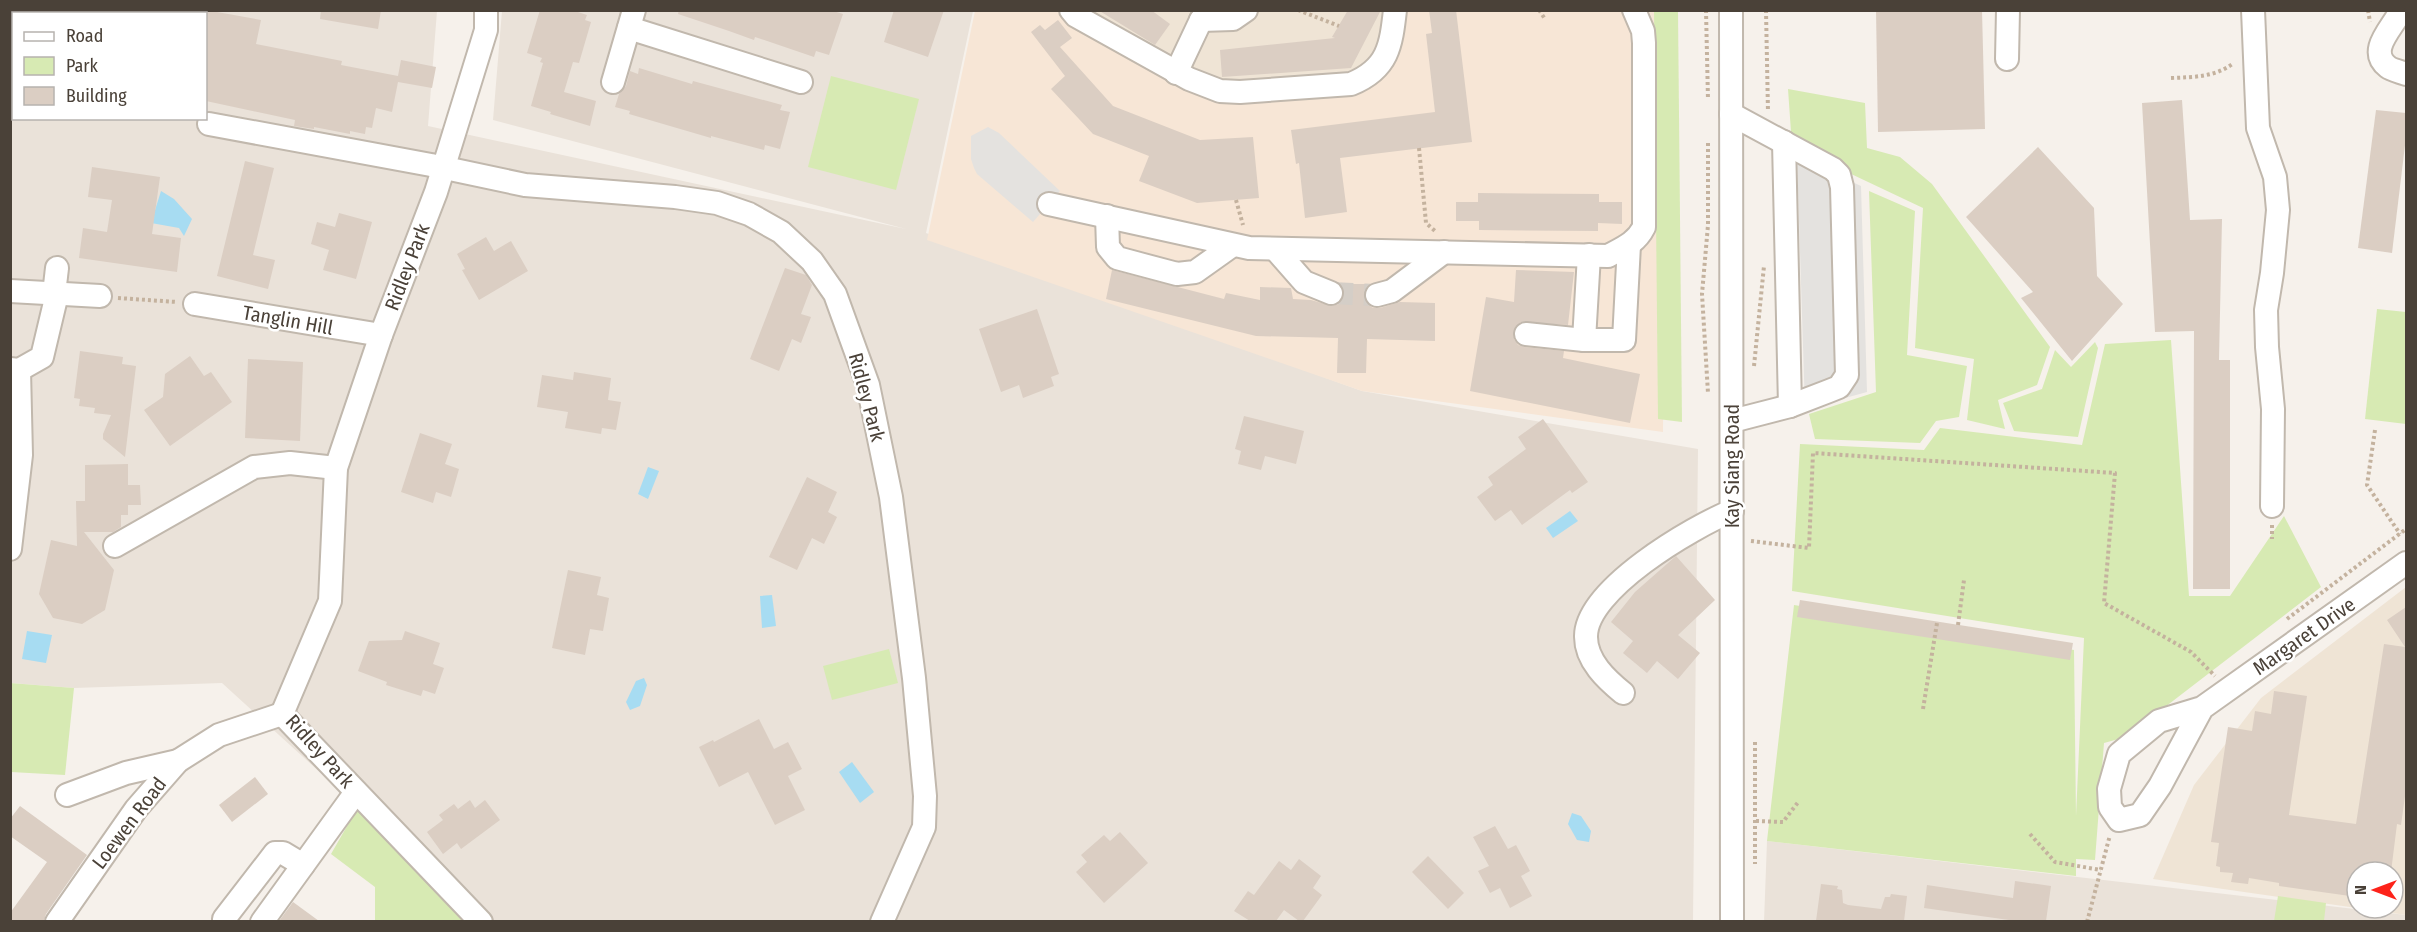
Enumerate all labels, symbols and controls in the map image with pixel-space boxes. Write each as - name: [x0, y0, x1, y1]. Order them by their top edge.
- legend: [12, 12, 207, 120]
- text: Road: [66, 25, 103, 47]
- text: Park: [66, 55, 99, 77]
- text: Building: [66, 85, 127, 107]
- street label: Ridley Park: [380, 220, 435, 314]
- street label: Tanglin Hill: [241, 300, 335, 340]
- street label: Ridley Park: [844, 350, 891, 445]
- street label: Kay Siang Road: [1720, 404, 1744, 528]
- street label: Margaret Drive: [2248, 592, 2360, 680]
- street label: Ridley Park: [281, 709, 360, 793]
- street label: Loewen Road: [87, 772, 171, 874]
- north arrow: [2345, 860, 2405, 920]
- text: N: [2351, 885, 2370, 895]

